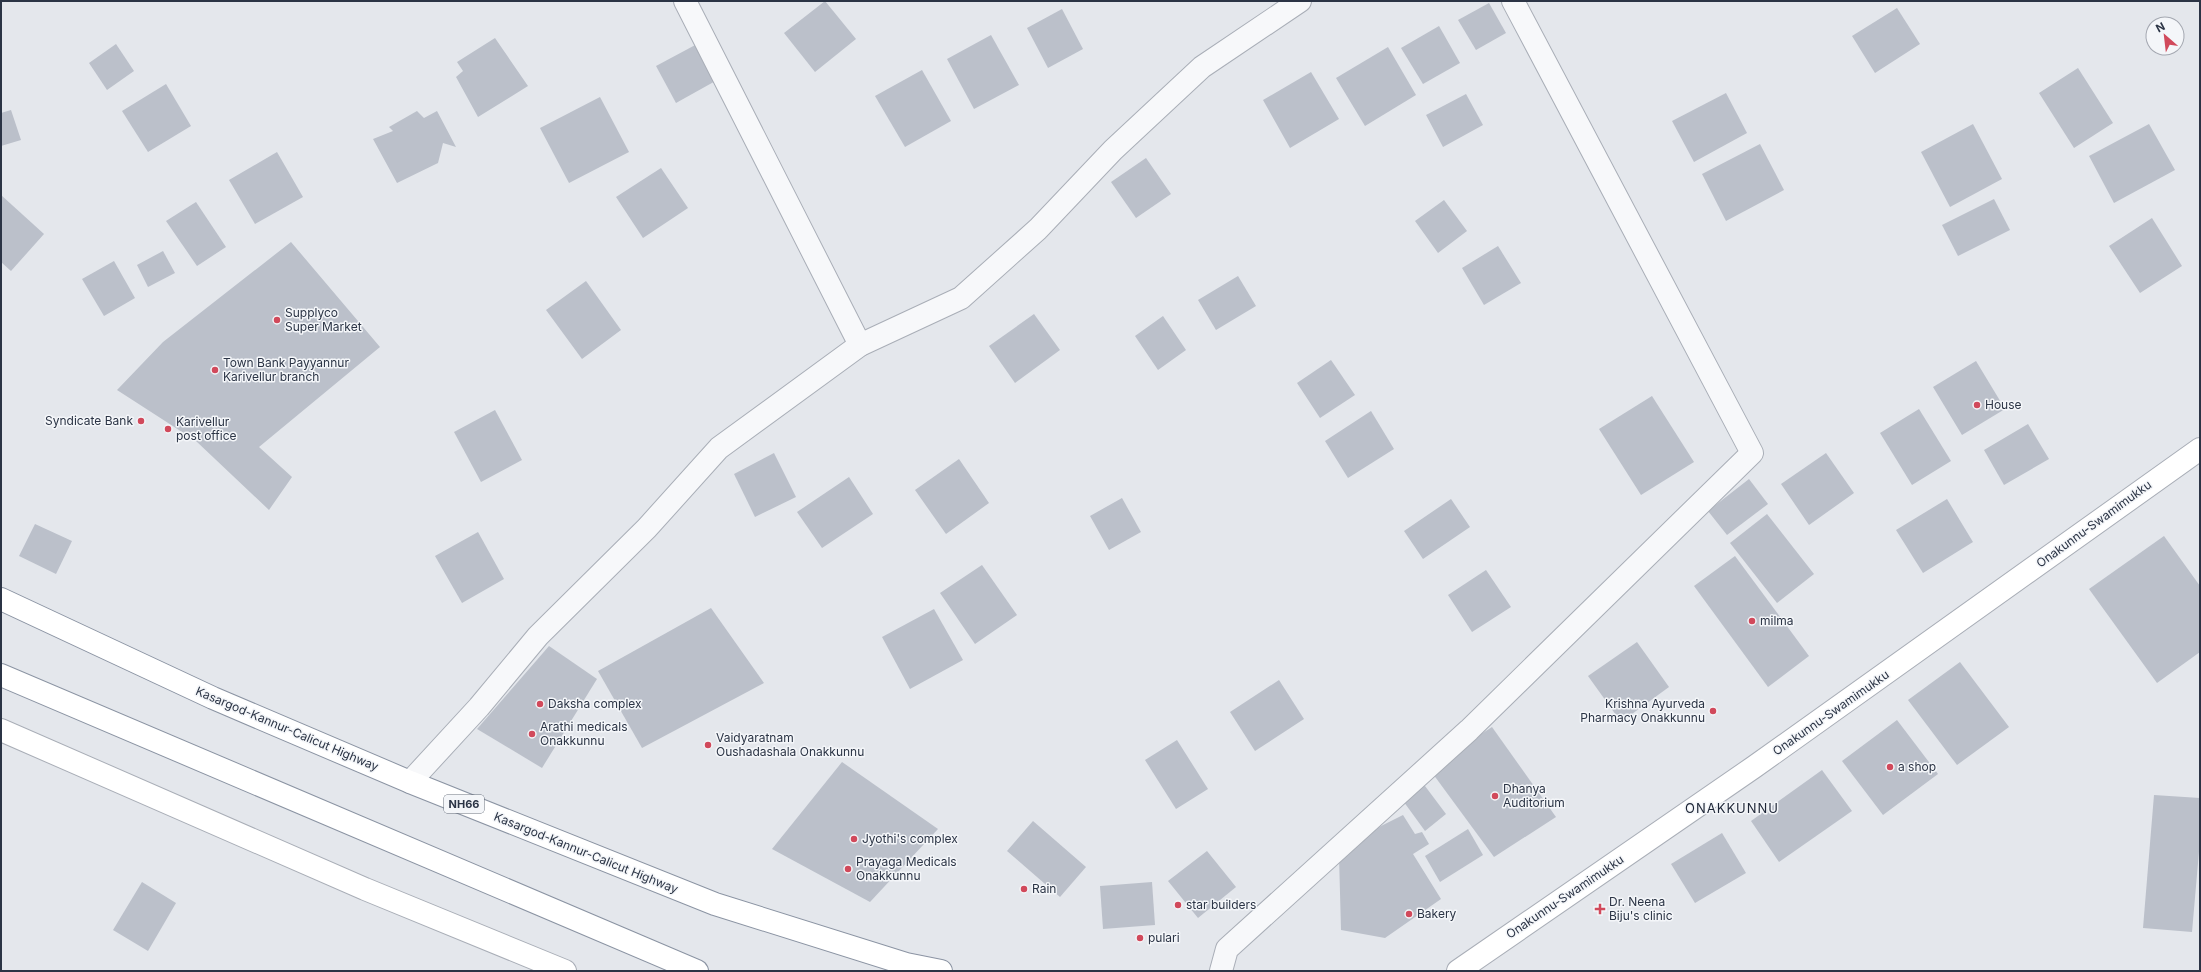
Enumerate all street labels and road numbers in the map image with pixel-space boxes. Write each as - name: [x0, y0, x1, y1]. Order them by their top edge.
- street label: Onakunnu-Swamimukku: [2033, 477, 2154, 570]
- street label: Onakunnu-Swamimukku: [1770, 667, 1892, 758]
- street label: Kasargod-Kannur-Calicut Highway: [193, 683, 381, 774]
- road number: NH66: [444, 795, 484, 813]
- street label: Kasargod-Kannur-Calicut Highway: [492, 809, 681, 897]
- street label: Onakunnu-Swamimukku: [1503, 852, 1626, 942]

